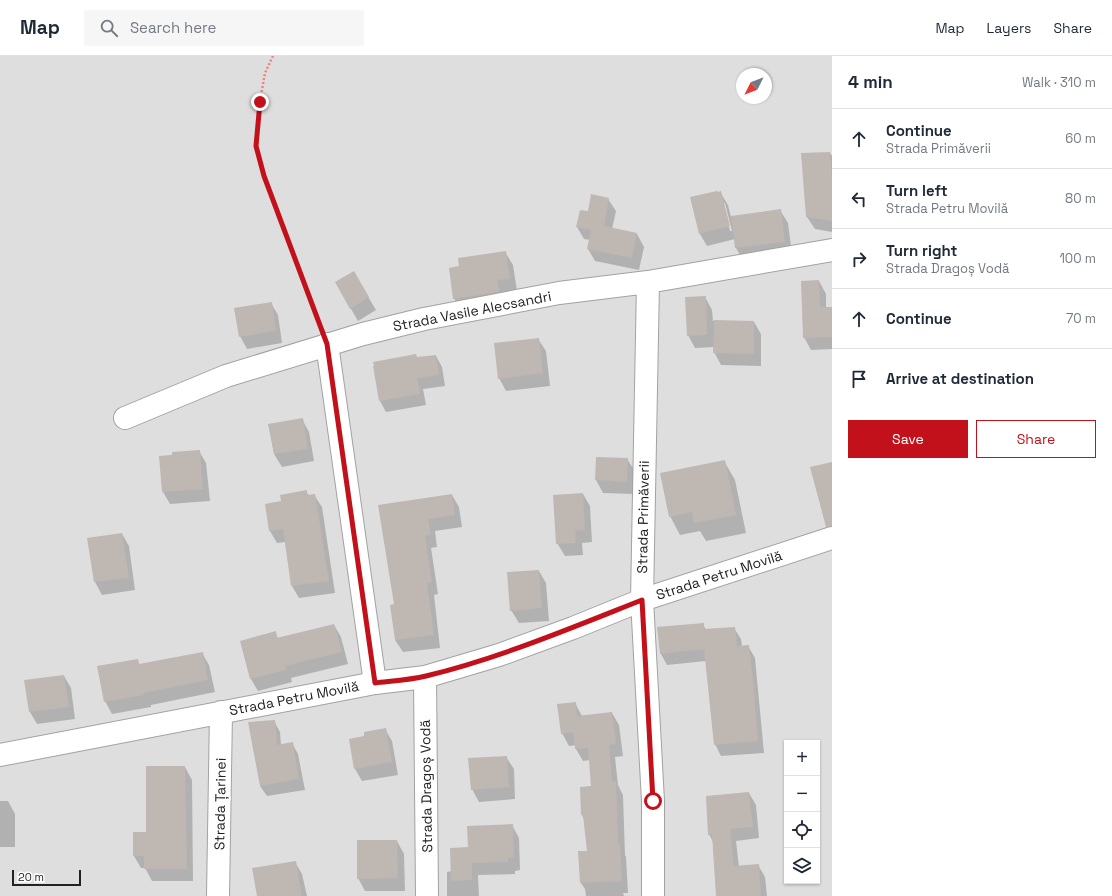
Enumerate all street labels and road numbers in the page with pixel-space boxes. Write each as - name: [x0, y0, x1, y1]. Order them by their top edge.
- street label: Strada Vasile Alecsandri: [391, 287, 553, 335]
- street label: Strada Primăverii: [633, 460, 653, 574]
- street label: Strada Petru Movilă: [654, 546, 784, 604]
- street label: Strada Petru Movilă: [228, 677, 360, 719]
- street label: Strada Dragoș Vodă: [416, 719, 436, 853]
- street label: Strada Țarinei: [210, 758, 230, 850]

